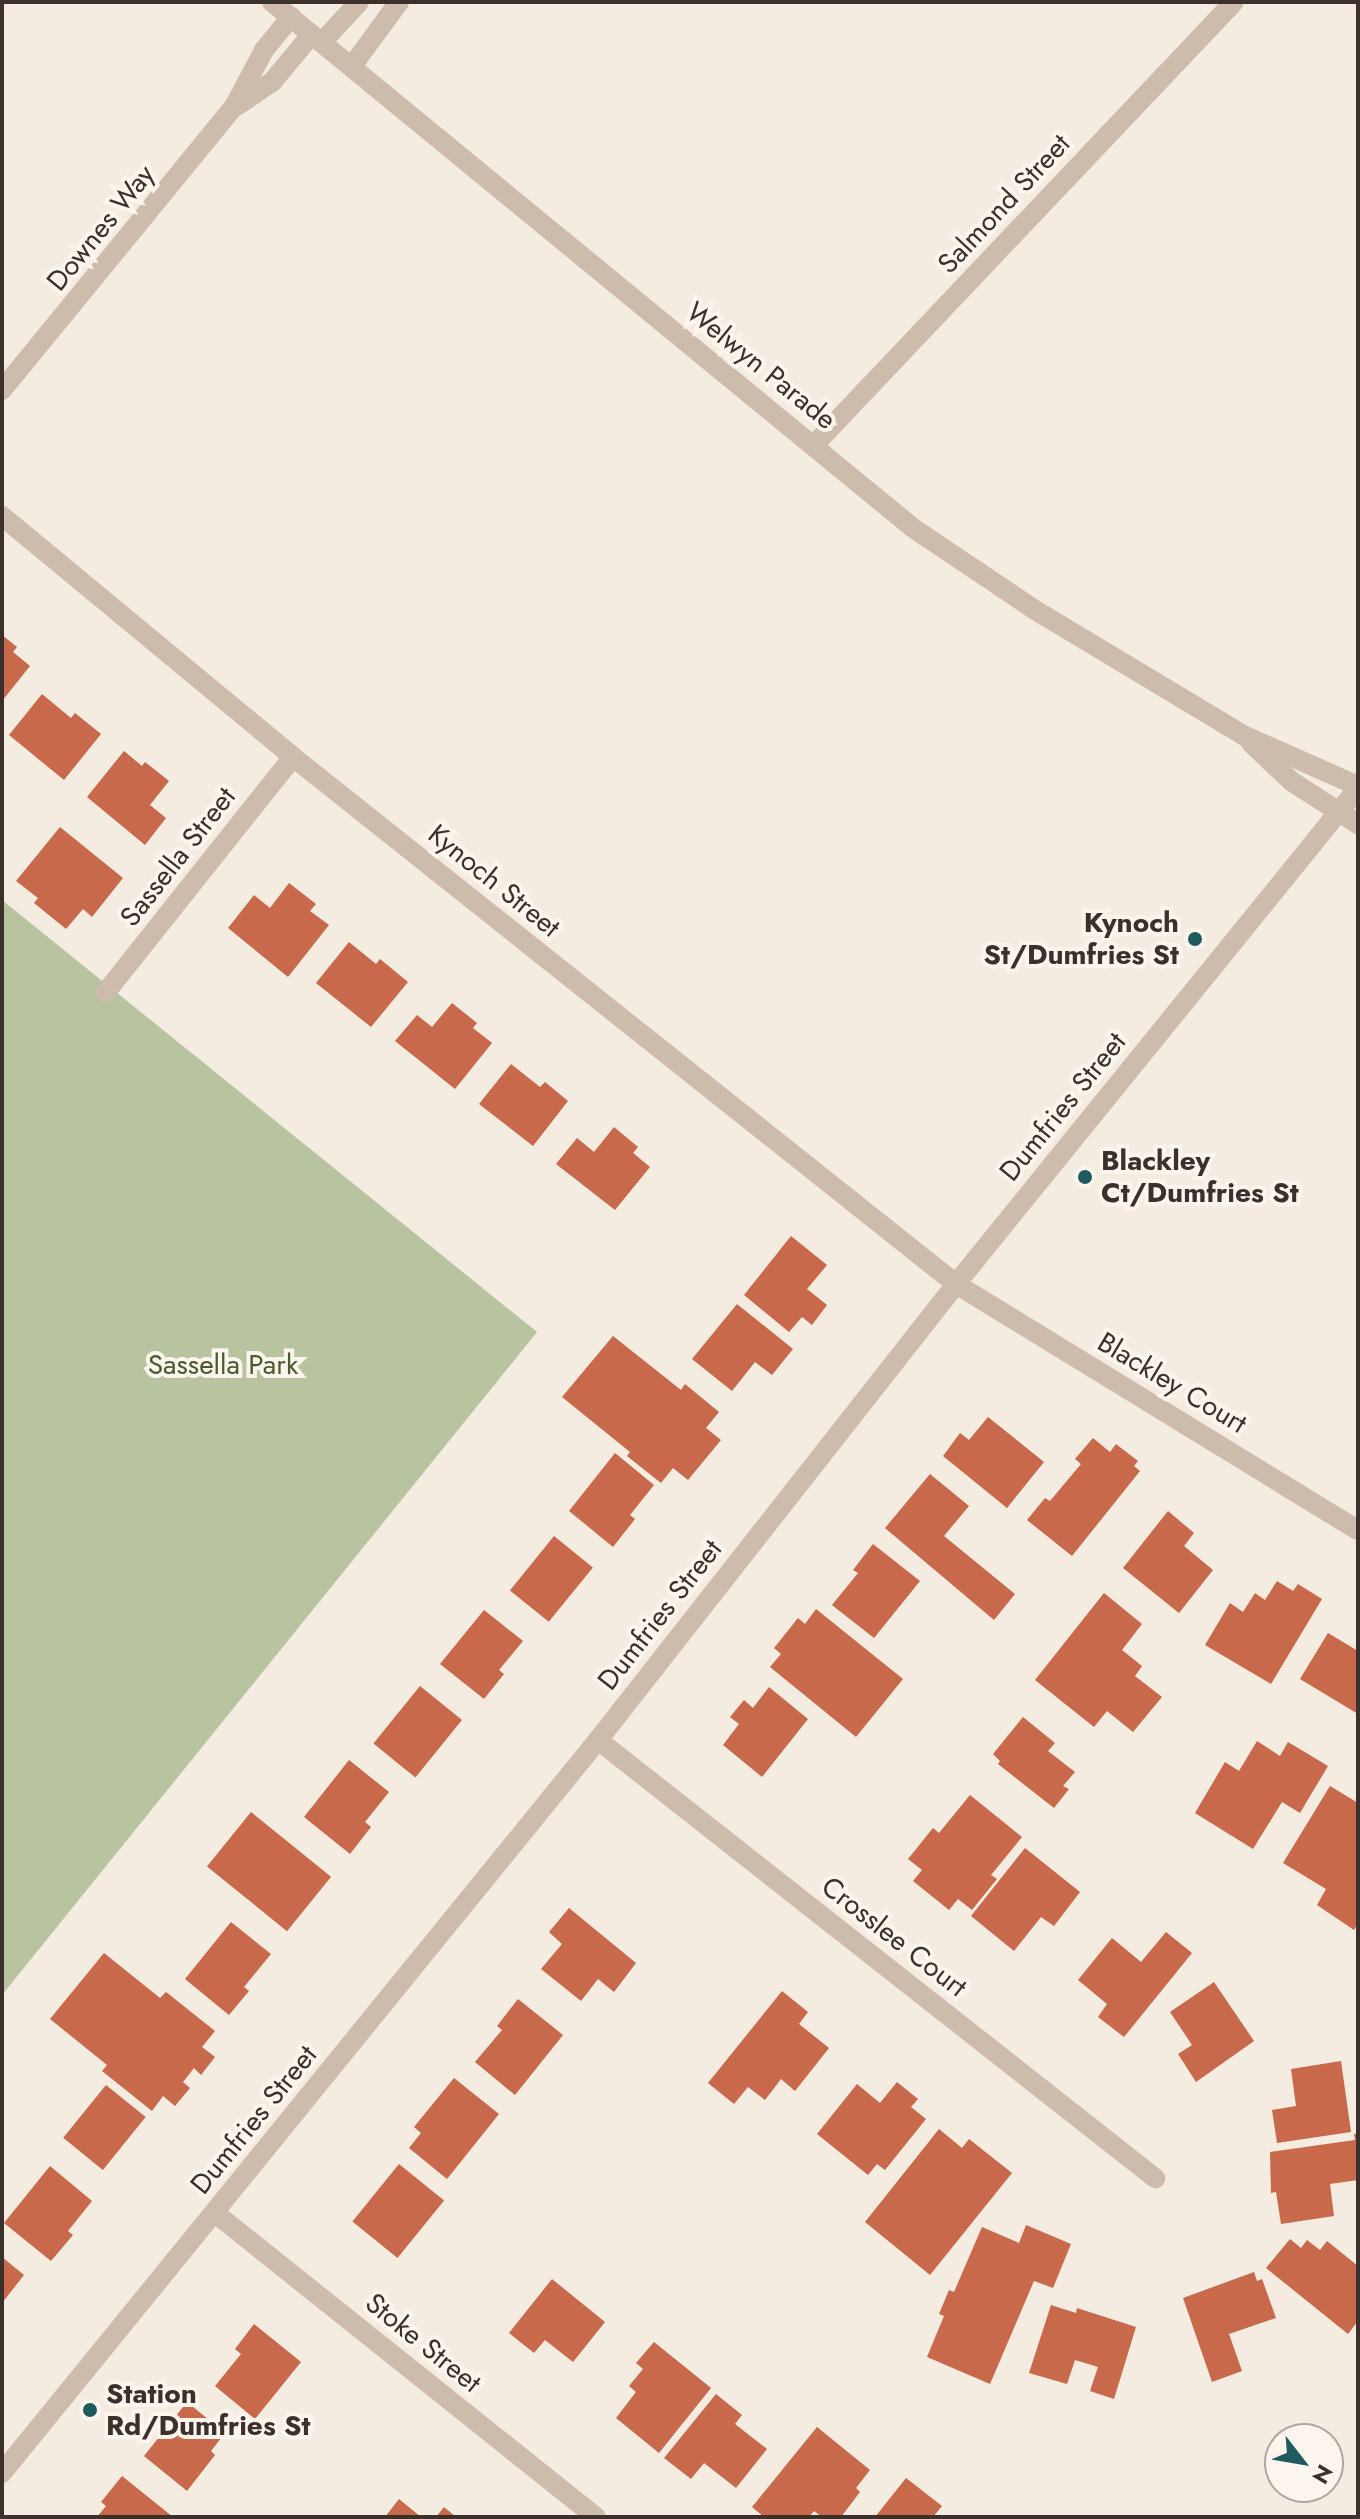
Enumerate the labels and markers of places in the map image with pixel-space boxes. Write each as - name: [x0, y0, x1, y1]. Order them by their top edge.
- place label: Kynoch St/Dumfries St: [984, 906, 1179, 972]
- marker: Kynoch St/Dumfries St: [1186, 930, 1204, 948]
- place label: Blackley Ct/Dumfries St: [1101, 1144, 1299, 1210]
- marker: Blackley Ct/Dumfries St: [1076, 1168, 1094, 1186]
- place label: Station Rd/Dumfries St: [106, 2377, 310, 2443]
- marker: Station Rd/Dumfries St: [81, 2401, 99, 2419]

